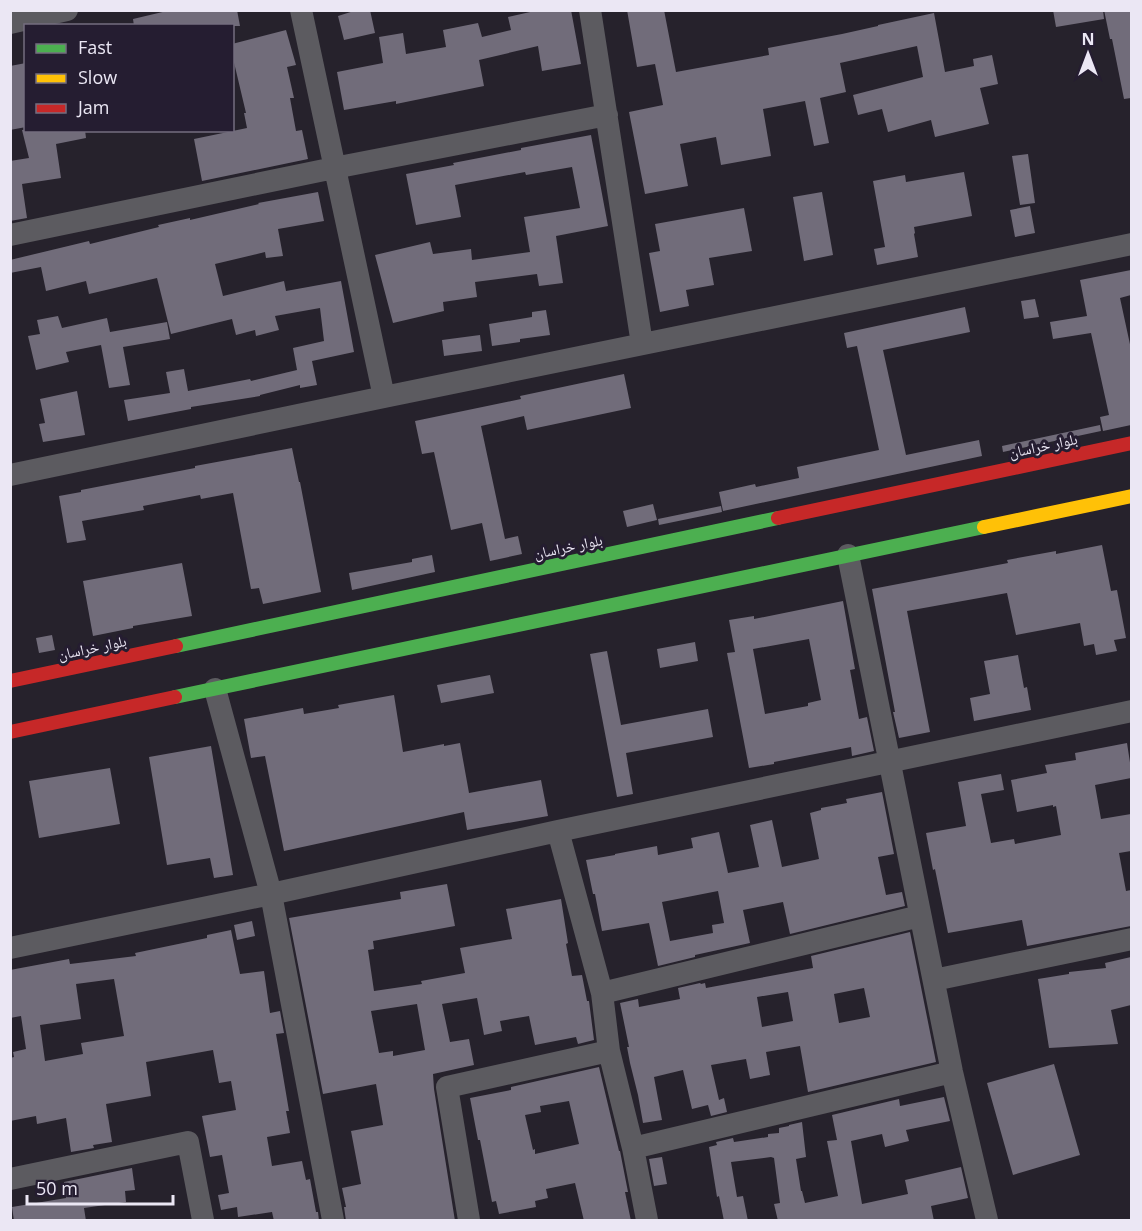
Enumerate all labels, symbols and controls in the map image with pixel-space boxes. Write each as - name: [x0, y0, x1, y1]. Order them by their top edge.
- legend: [24, 24, 234, 132]
- north arrow: [1058, 24, 1118, 84]
- text: N: [1081, 28, 1095, 50]
- text: Fast: [78, 35, 112, 59]
- text: Slow: [78, 65, 117, 89]
- text: Jam: [76, 95, 110, 119]
- street label: بلوار خراسان: [1007, 428, 1079, 463]
- street label: بلوار خراسان: [532, 529, 604, 564]
- street label: بلوار خراسان: [56, 630, 128, 665]
- scale bar: [27, 1168, 172, 1206]
- text: 50 m: [36, 1176, 78, 1200]

